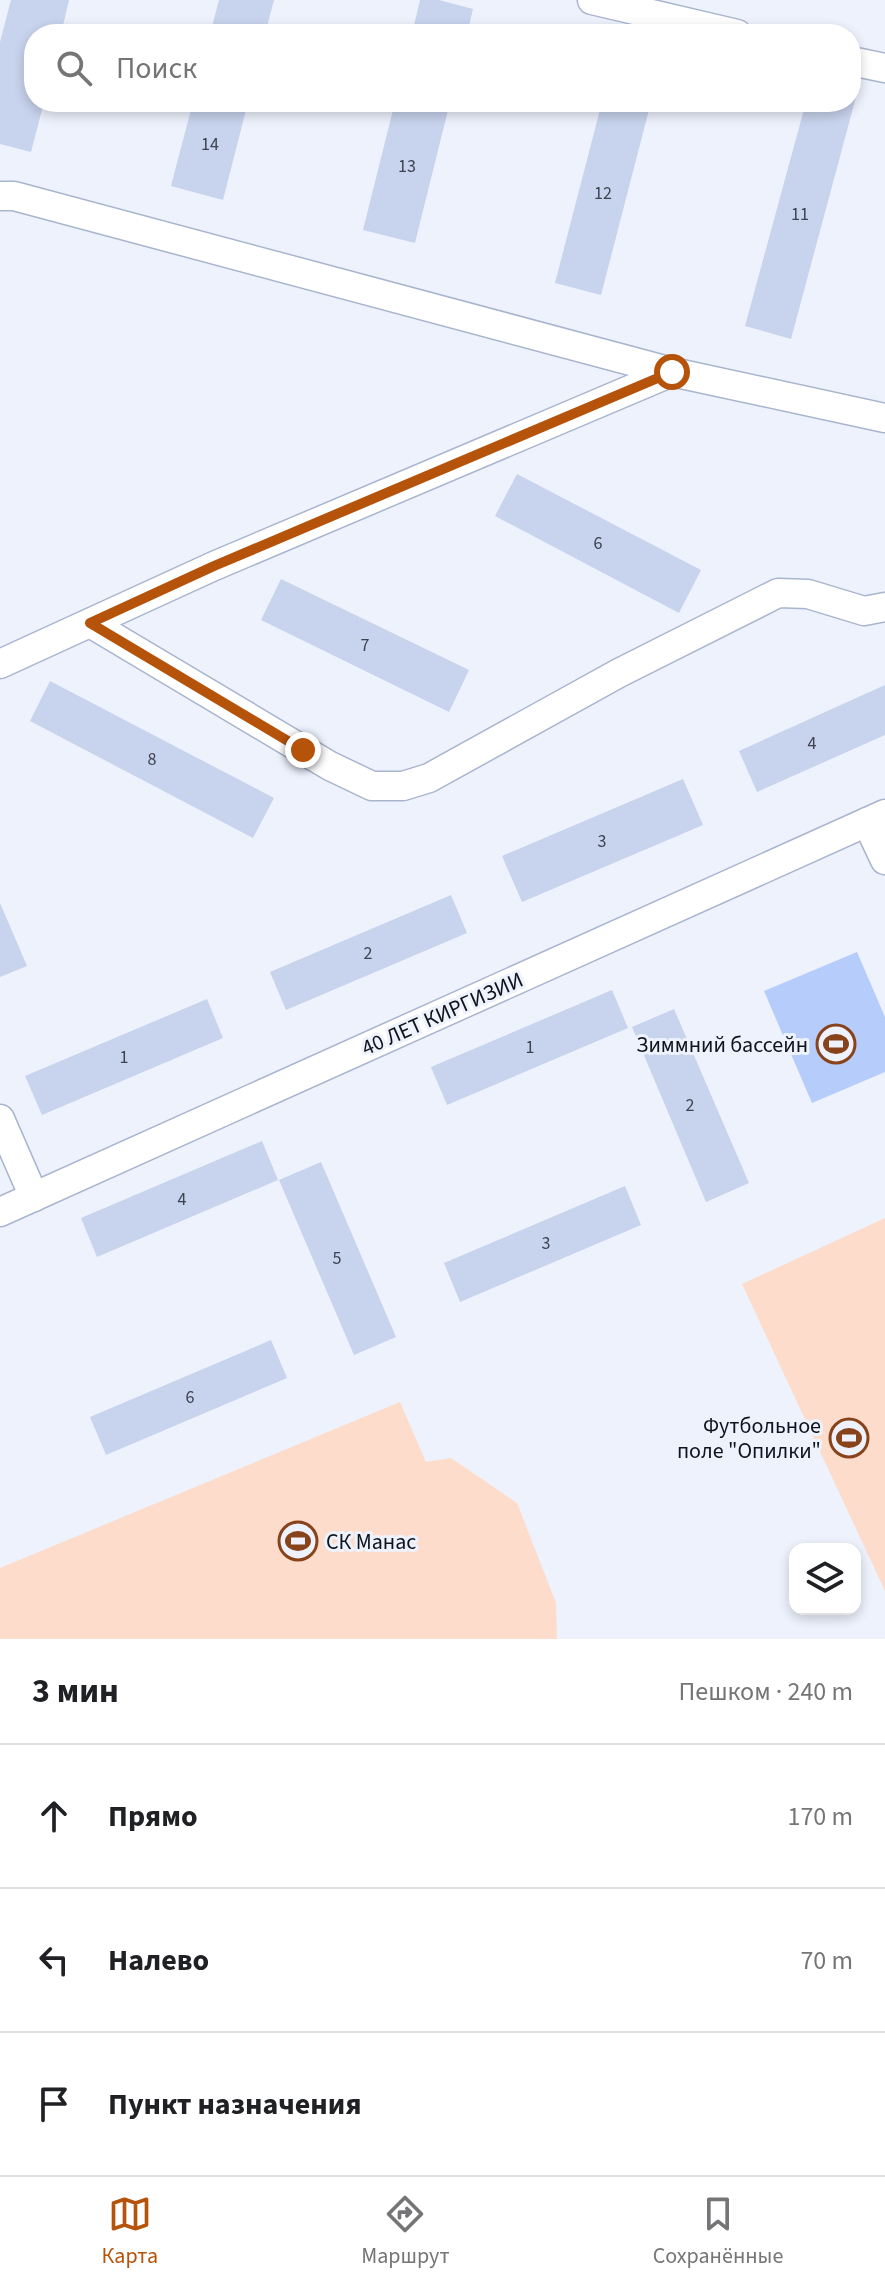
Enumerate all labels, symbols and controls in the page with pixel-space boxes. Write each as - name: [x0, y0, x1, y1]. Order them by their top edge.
- search box: [24, 24, 861, 112]
- icon: search: [52, 46, 96, 90]
- text: Поиск: [116, 47, 197, 90]
- house number: 14: [201, 132, 219, 157]
- house number: 13: [398, 154, 416, 179]
- house number: 12: [594, 181, 612, 206]
- house number: 11: [791, 202, 809, 227]
- route start: [654, 354, 690, 390]
- house number: 6: [594, 531, 603, 556]
- house number: 7: [361, 633, 370, 658]
- house number: 4: [808, 731, 817, 756]
- route end: [285, 732, 321, 768]
- house number: 8: [148, 747, 157, 772]
- house number: 3: [598, 829, 607, 854]
- house number: 2: [364, 941, 373, 966]
- street label: 40 ЛЕТ КИРГИЗИИ: [356, 964, 528, 1064]
- sports icon: Зиммний бассейн: [815, 1023, 857, 1065]
- place label: Зиммний бассейн: [636, 1029, 808, 1061]
- house number: 1: [526, 1035, 534, 1060]
- house number: 1: [120, 1045, 128, 1070]
- house number: 2: [686, 1093, 695, 1118]
- house number: 4: [178, 1187, 187, 1212]
- house number: 3: [542, 1231, 551, 1256]
- house number: 5: [333, 1246, 342, 1271]
- house number: 6: [186, 1385, 195, 1410]
- place label: Футбольное поле "Опилки": [677, 1410, 821, 1467]
- sports icon: Футбольное поле "Опилки": [828, 1417, 870, 1459]
- sports icon: СК Манас: [277, 1520, 319, 1562]
- place label: СК Манас: [326, 1526, 416, 1558]
- map controls: [789, 1543, 861, 1615]
- button: layers: [789, 1543, 861, 1615]
- text: 3 мин: [32, 1667, 119, 1716]
- text: Пешком · 240 m: [678, 1673, 853, 1710]
- icon: ahead: [32, 1794, 76, 1838]
- text: Прямо: [108, 1795, 198, 1838]
- text: 170 m: [787, 1798, 853, 1835]
- icon: left: [32, 1938, 76, 1982]
- text: Налево: [108, 1939, 209, 1982]
- text: 70 m: [800, 1942, 853, 1979]
- icon: arrive: [32, 2082, 76, 2126]
- text: Пункт назначения: [108, 2083, 362, 2126]
- tab: Карта: [102, 2192, 158, 2272]
- tab: Маршрут: [361, 2192, 450, 2272]
- tab: Сохранённые: [653, 2192, 783, 2272]

